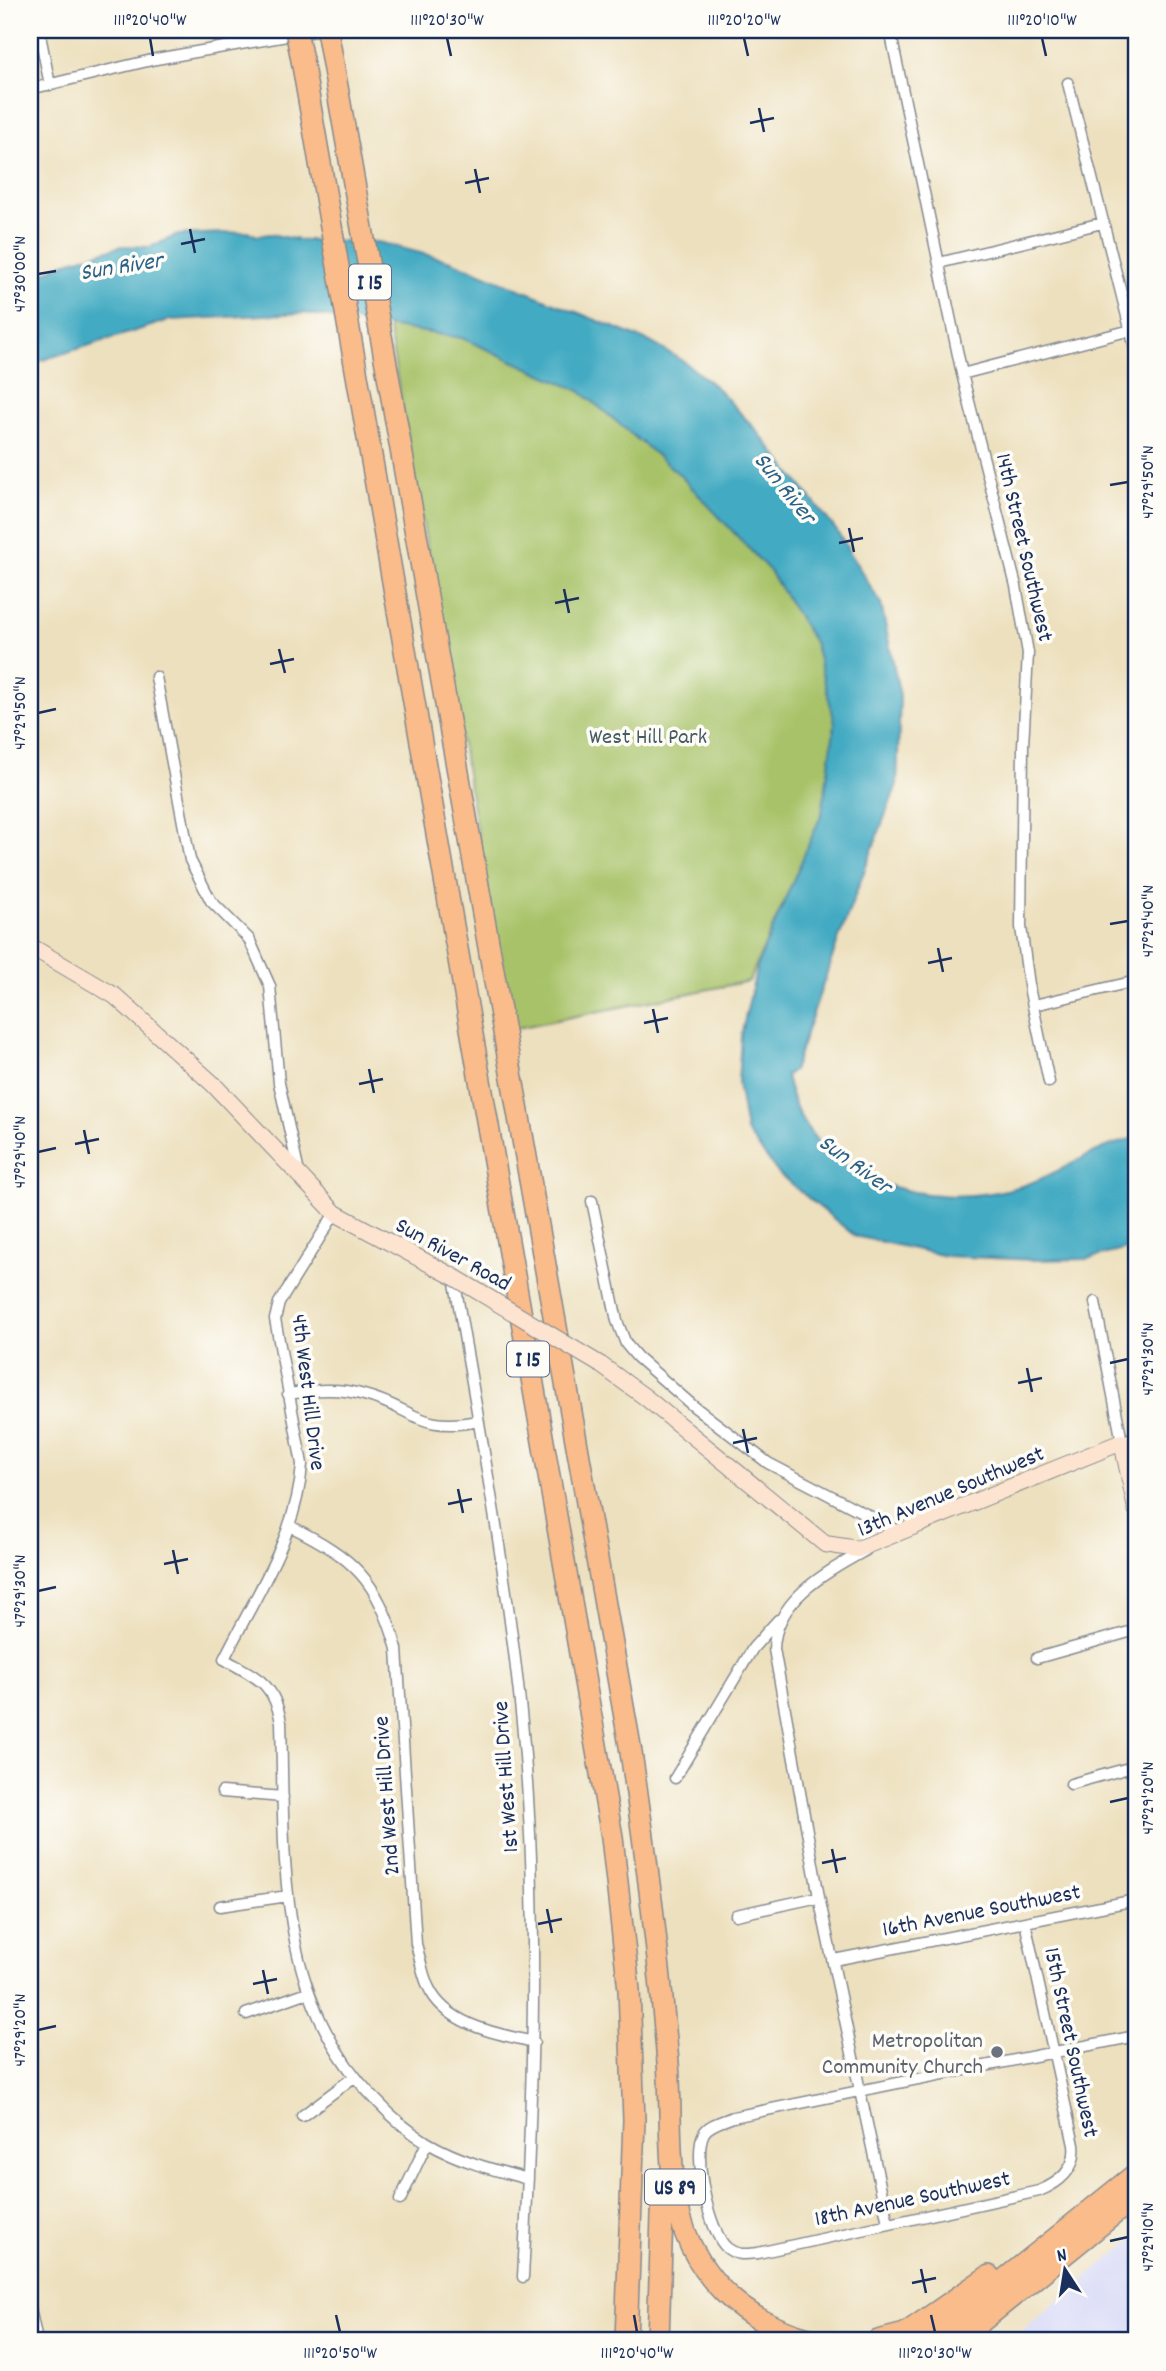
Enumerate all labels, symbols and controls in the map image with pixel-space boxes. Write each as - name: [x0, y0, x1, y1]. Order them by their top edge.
- text: 111°20'40"W: [114, 9, 187, 34]
- text: 111°20'30"W: [410, 9, 484, 34]
- text: 111°20'20"W: [707, 9, 781, 34]
- text: 111°20'10"W: [1007, 9, 1077, 34]
- text: 47°30'00"N: [9, 236, 34, 312]
- water label: Sun River: [78, 244, 168, 291]
- road number: I 15: [349, 264, 391, 300]
- text: 47°29'50"N: [1137, 445, 1162, 519]
- water label: Sun River: [744, 446, 825, 534]
- street label: 14th Street Southwest: [985, 450, 1060, 645]
- text: 47°29'50"N: [9, 676, 34, 750]
- park label: West Hill Park: [589, 722, 707, 755]
- text: 47°29'40"N: [1137, 885, 1162, 957]
- text: 47°29'40"N: [9, 1116, 34, 1188]
- water label: Sun River: [811, 1127, 900, 1205]
- street label: Sun River Road: [388, 1211, 516, 1301]
- street label: 4th West Hill Drive: [281, 1312, 332, 1472]
- text: 47°29'30"N: [1137, 1323, 1162, 1395]
- road number: I 15: [507, 1342, 549, 1376]
- street label: 13th Avenue Southwest: [853, 1439, 1050, 1548]
- text: 47°29'30"N: [9, 1555, 34, 1627]
- street label: 1st West Hill Drive: [486, 1700, 529, 1854]
- street label: 2nd West Hill Drive: [366, 1715, 411, 1877]
- text: 47°29'20"N: [1137, 1762, 1162, 1834]
- street label: 16th Avenue Southwest: [880, 1877, 1084, 1948]
- street label: 15th Street Southwest: [1033, 1945, 1106, 2141]
- text: 47°29'20"N: [9, 1994, 34, 2066]
- place label: Metropolitan Community Church: [822, 2026, 983, 2085]
- marker: Metropolitan Community Church: [989, 2044, 1005, 2060]
- street label: 18th Avenue Southwest: [812, 2164, 1014, 2237]
- road number: US 89: [645, 2170, 705, 2204]
- text: 47°29'10"N: [1137, 2203, 1162, 2271]
- north arrow: [1030, 2234, 1100, 2304]
- text: N: [1055, 2243, 1070, 2271]
- text: 111°20'50"W: [303, 2342, 378, 2367]
- text: 111°20'40"W: [601, 2342, 674, 2367]
- text: 111°20'30"W: [898, 2342, 972, 2367]

